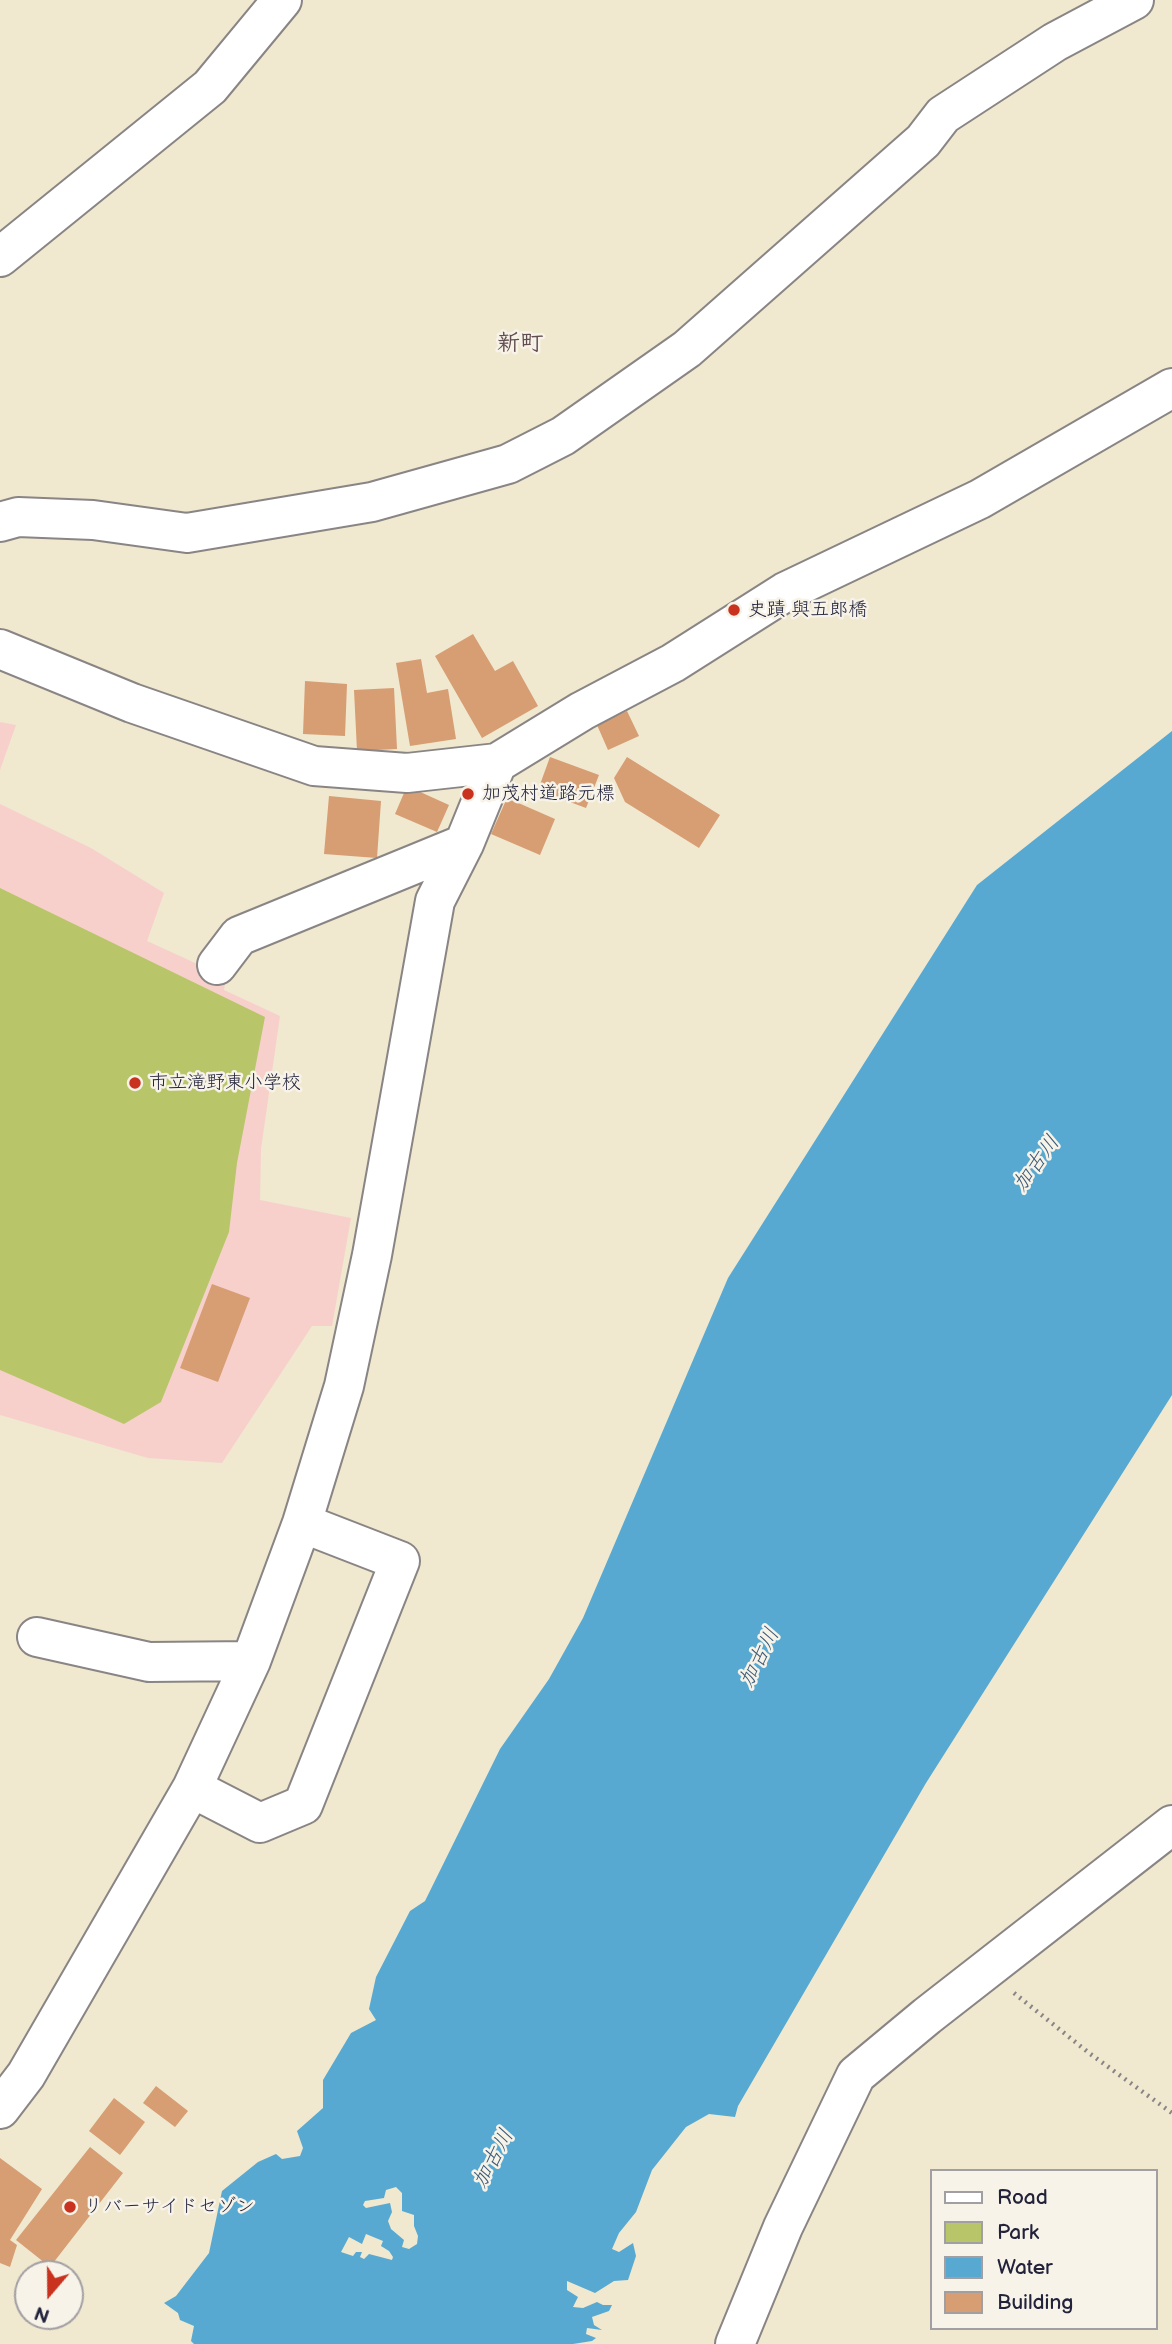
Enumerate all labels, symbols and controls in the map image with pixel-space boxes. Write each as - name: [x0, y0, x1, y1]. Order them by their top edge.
- district label: 新町: [497, 330, 543, 358]
- place label: 史蹟 與五郎橋: [748, 599, 867, 621]
- marker: 史蹟 與五郎橋: [726, 602, 742, 618]
- place label: 加茂村道路元標: [482, 783, 615, 805]
- marker: 加茂村道路元標: [460, 786, 476, 802]
- place label: 市立滝野東小学校: [149, 1072, 301, 1094]
- marker: 市立滝野東小学校: [127, 1075, 143, 1091]
- water label: 加古川: [1008, 1131, 1066, 1197]
- water label: 加古川: [734, 1624, 786, 1692]
- water label: 加古川: [468, 2125, 520, 2193]
- legend: [930, 2169, 1158, 2330]
- text: Road: [997, 2185, 1048, 2210]
- place label: リバーサイドセゾン: [84, 2196, 255, 2218]
- marker: リバーサイドセゾン: [62, 2199, 78, 2215]
- text: Park: [997, 2220, 1039, 2245]
- text: Water: [997, 2255, 1053, 2280]
- north arrow: [14, 2260, 84, 2330]
- text: Building: [997, 2290, 1073, 2315]
- text: N: [32, 2300, 53, 2327]

